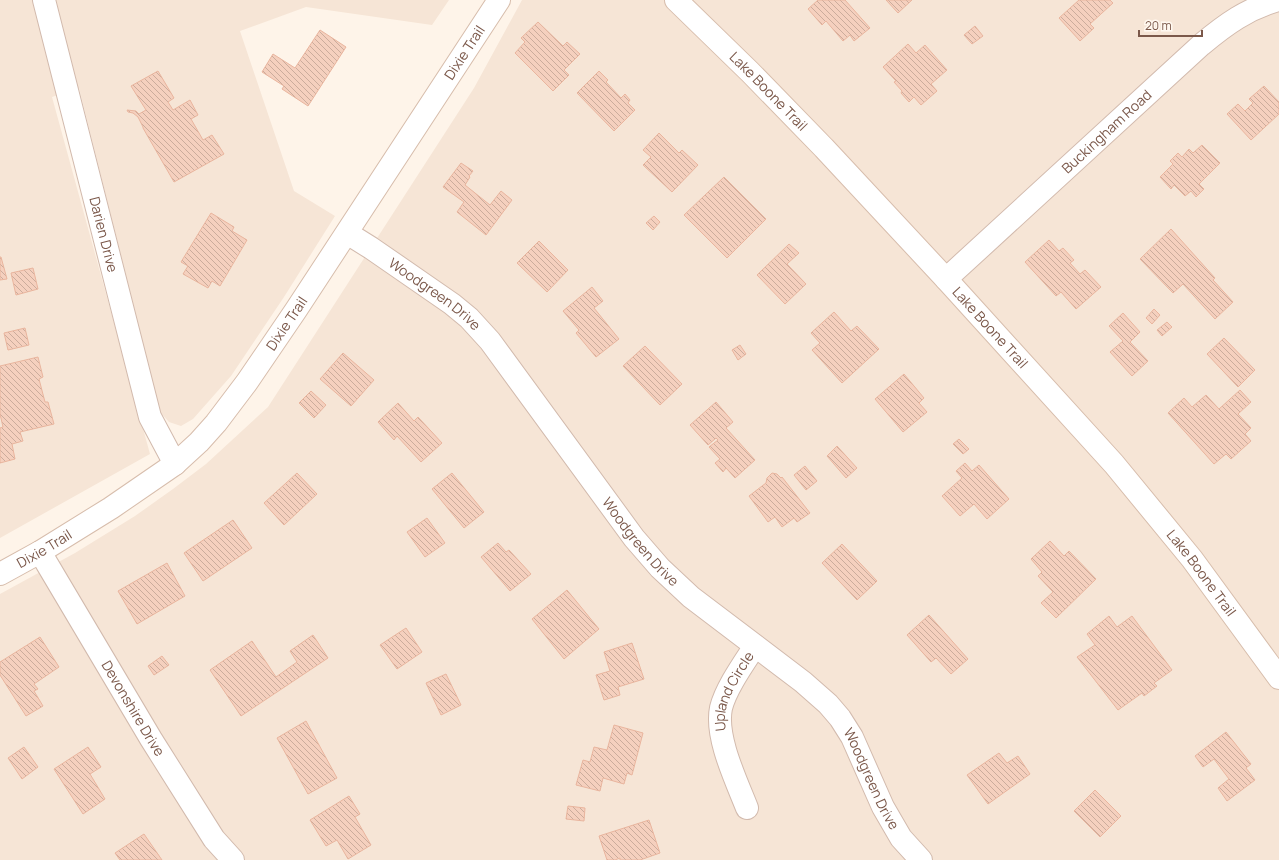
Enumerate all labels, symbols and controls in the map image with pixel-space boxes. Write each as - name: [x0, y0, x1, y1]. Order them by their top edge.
- scale bar: [1139, 12, 1202, 38]
- text: 20 m: [1145, 17, 1172, 34]
- street label: Dixie Trail: [439, 22, 489, 83]
- street label: Lake Boone Trail: [726, 47, 812, 135]
- street label: Buckingham Road: [1057, 85, 1155, 177]
- street label: Darien Drive: [85, 195, 123, 274]
- street label: Woodgreen Drive: [385, 253, 485, 334]
- street label: Lake Boone Trail: [949, 282, 1032, 372]
- street label: Dixie Trail: [261, 293, 311, 354]
- street label: Woodgreen Drive: [598, 493, 683, 590]
- street label: Dixie Trail: [13, 525, 75, 572]
- street label: Lake Boone Trail: [1163, 525, 1241, 620]
- street label: Upland Circle: [710, 648, 758, 732]
- street label: Devonshire Drive: [97, 657, 169, 760]
- street label: Woodgreen Drive: [840, 724, 904, 833]

